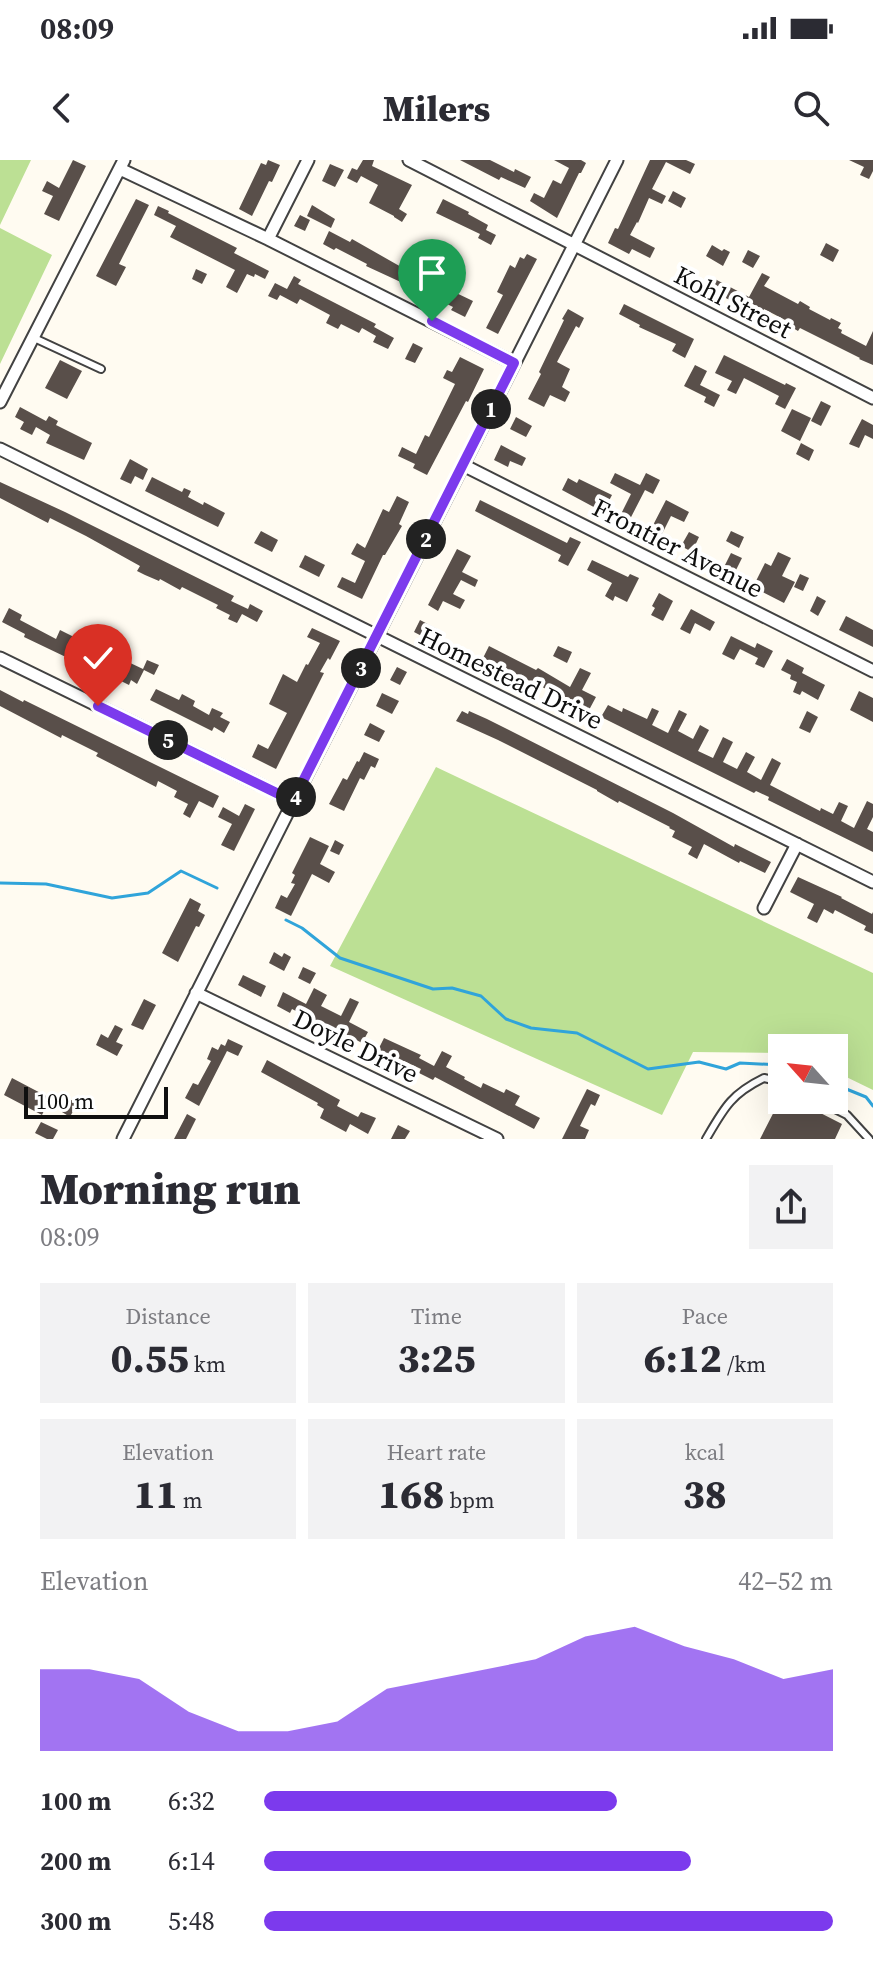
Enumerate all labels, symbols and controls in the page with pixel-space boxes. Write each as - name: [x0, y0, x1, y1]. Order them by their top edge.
- text: 08:09: [40, 8, 114, 49]
- text: Milers: [383, 84, 490, 133]
- icon: back: [40, 86, 84, 130]
- icon: search: [789, 86, 833, 130]
- pin: [398, 239, 466, 321]
- icon: arrive: [410, 251, 454, 295]
- street label: Kohl Street: [668, 257, 798, 347]
- pin: 1: [471, 389, 511, 429]
- text: 1: [485, 394, 497, 424]
- street label: Frontier Avenue: [587, 490, 769, 606]
- pin: 2: [406, 519, 446, 559]
- text: 2: [420, 524, 432, 554]
- street label: Homestead Drive: [413, 618, 609, 738]
- pin: [64, 624, 132, 706]
- icon: check: [76, 636, 120, 680]
- pin: 3: [341, 648, 381, 688]
- text: 3: [355, 653, 367, 683]
- pin: 5: [148, 720, 188, 760]
- text: 5: [162, 725, 174, 755]
- pin: 4: [276, 777, 316, 817]
- text: 4: [290, 782, 302, 812]
- street label: Doyle Drive: [287, 1000, 425, 1092]
- north arrow: [768, 1034, 848, 1114]
- map controls: [768, 1034, 848, 1114]
- scale bar: [24, 1083, 168, 1119]
- text: 100 m: [36, 1086, 94, 1116]
- text: Morning run: [40, 1158, 301, 1219]
- button: share: [749, 1165, 833, 1249]
- text: 08:09: [40, 1219, 100, 1255]
- text: Distance: [126, 1301, 211, 1331]
- text: Time: [411, 1301, 462, 1331]
- text: Pace: [682, 1301, 728, 1331]
- text: 0.55: [111, 1331, 189, 1385]
- text: 3:25: [397, 1331, 476, 1385]
- text: 6:12: [644, 1331, 722, 1385]
- text: km: [189, 1349, 226, 1379]
- text: /km: [722, 1349, 766, 1379]
- text: Elevation: [122, 1437, 214, 1467]
- text: Heart rate: [387, 1437, 486, 1467]
- text: kcal: [685, 1437, 725, 1467]
- text: 11: [134, 1467, 178, 1521]
- text: 168: [378, 1467, 444, 1521]
- text: 38: [683, 1467, 727, 1521]
- text: m: [178, 1485, 203, 1515]
- text: bpm: [444, 1485, 495, 1515]
- text: Elevation: [40, 1563, 149, 1599]
- text: 42–52 m: [738, 1563, 833, 1599]
- text: 100 m: [40, 1783, 111, 1819]
- text: 6:32: [168, 1783, 215, 1819]
- text: 200 m: [40, 1843, 111, 1879]
- text: 6:14: [168, 1843, 215, 1879]
- text: 300 m: [40, 1903, 111, 1939]
- text: 5:48: [168, 1903, 215, 1939]

